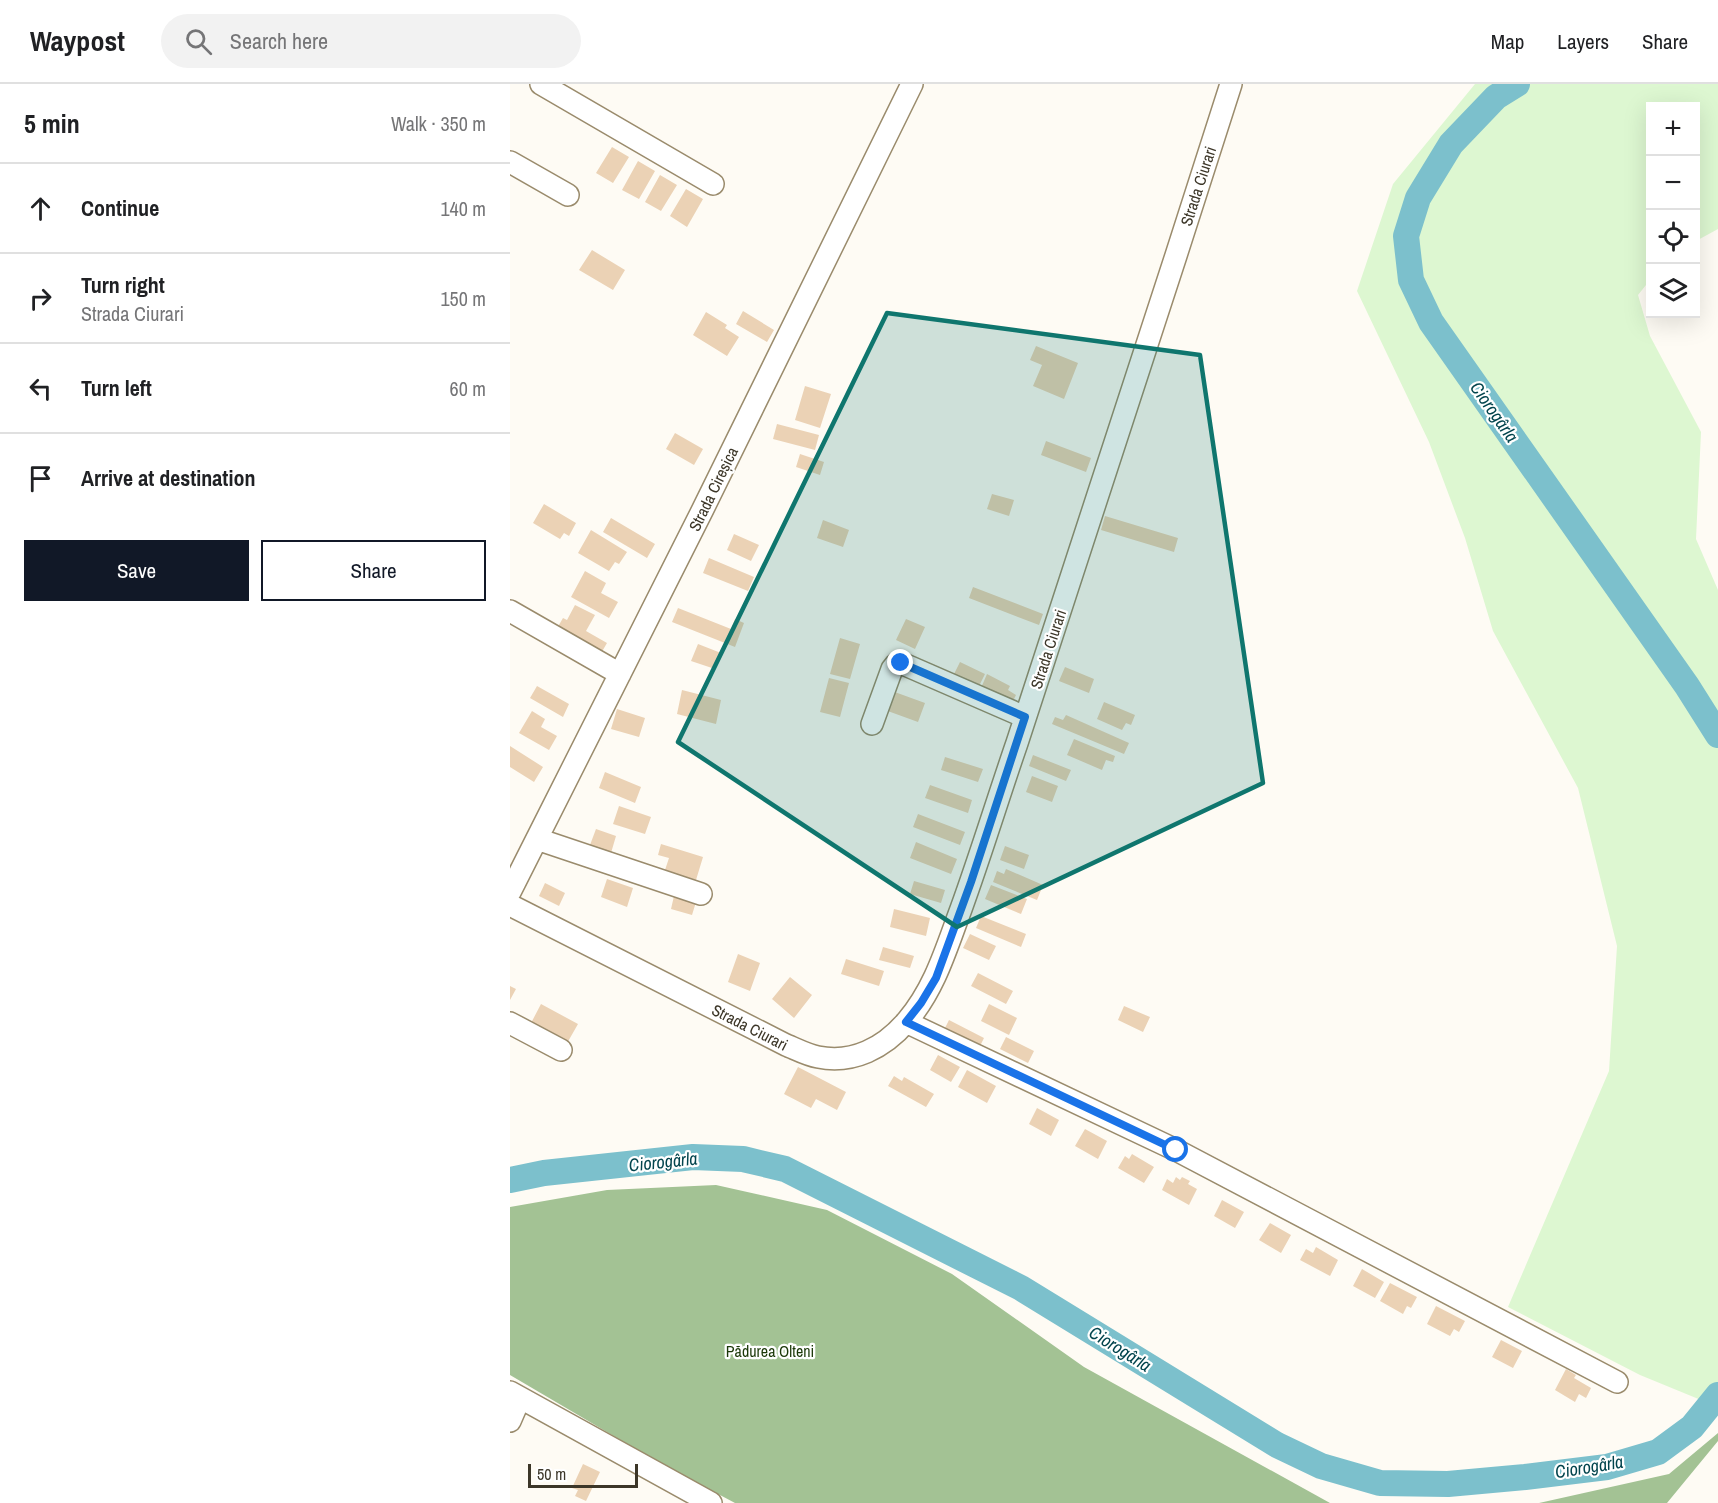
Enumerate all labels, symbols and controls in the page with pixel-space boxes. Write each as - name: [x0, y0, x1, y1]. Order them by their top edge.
- search box: [161, 14, 581, 68]
- text: Waypost: [30, 22, 125, 60]
- icon: search: [182, 25, 215, 58]
- text: Search here: [230, 26, 328, 56]
- text: Map: [1491, 27, 1524, 56]
- text: Layers: [1557, 27, 1609, 56]
- text: Share: [1642, 27, 1688, 56]
- map controls: [1646, 102, 1700, 318]
- button: +: [1646, 102, 1700, 156]
- text: 5 min: [24, 106, 80, 141]
- text: Walk · 350 m: [391, 110, 486, 137]
- street label: Strada Ciurari: [1175, 143, 1221, 229]
- button: −: [1646, 156, 1700, 210]
- icon: ahead: [24, 192, 57, 225]
- text: Continue: [81, 193, 159, 223]
- text: 140 m: [440, 195, 486, 222]
- button: locate: [1646, 210, 1700, 264]
- button: layers: [1646, 264, 1700, 318]
- text: Turn right: [81, 270, 165, 300]
- icon: right: [24, 282, 57, 315]
- text: 150 m: [440, 285, 486, 312]
- text: Strada Ciurari: [81, 300, 184, 327]
- icon: left: [24, 372, 57, 405]
- text: Turn left: [81, 373, 152, 403]
- text: 60 m: [450, 375, 486, 402]
- water label: Ciorogârla: [1464, 376, 1524, 447]
- street label: Strada Cireșica: [683, 443, 743, 535]
- icon: arrive: [24, 462, 57, 495]
- text: Arrive at destination: [81, 463, 255, 493]
- button: Save: [24, 540, 249, 601]
- button: Share: [261, 540, 486, 601]
- street label: Strada Ciurari: [1025, 606, 1071, 692]
- route end: [887, 649, 913, 675]
- street label: Strada Ciurari: [708, 998, 792, 1056]
- route start: [1162, 1136, 1188, 1162]
- water label: Ciorogârla: [627, 1145, 699, 1178]
- water label: Ciorogârla: [1084, 1320, 1156, 1377]
- park label: Pădurea Olteni: [726, 1340, 814, 1362]
- water label: Ciorogârla: [1553, 1449, 1625, 1484]
- scale bar: [528, 1461, 638, 1488]
- text: 50 m: [537, 1463, 566, 1485]

